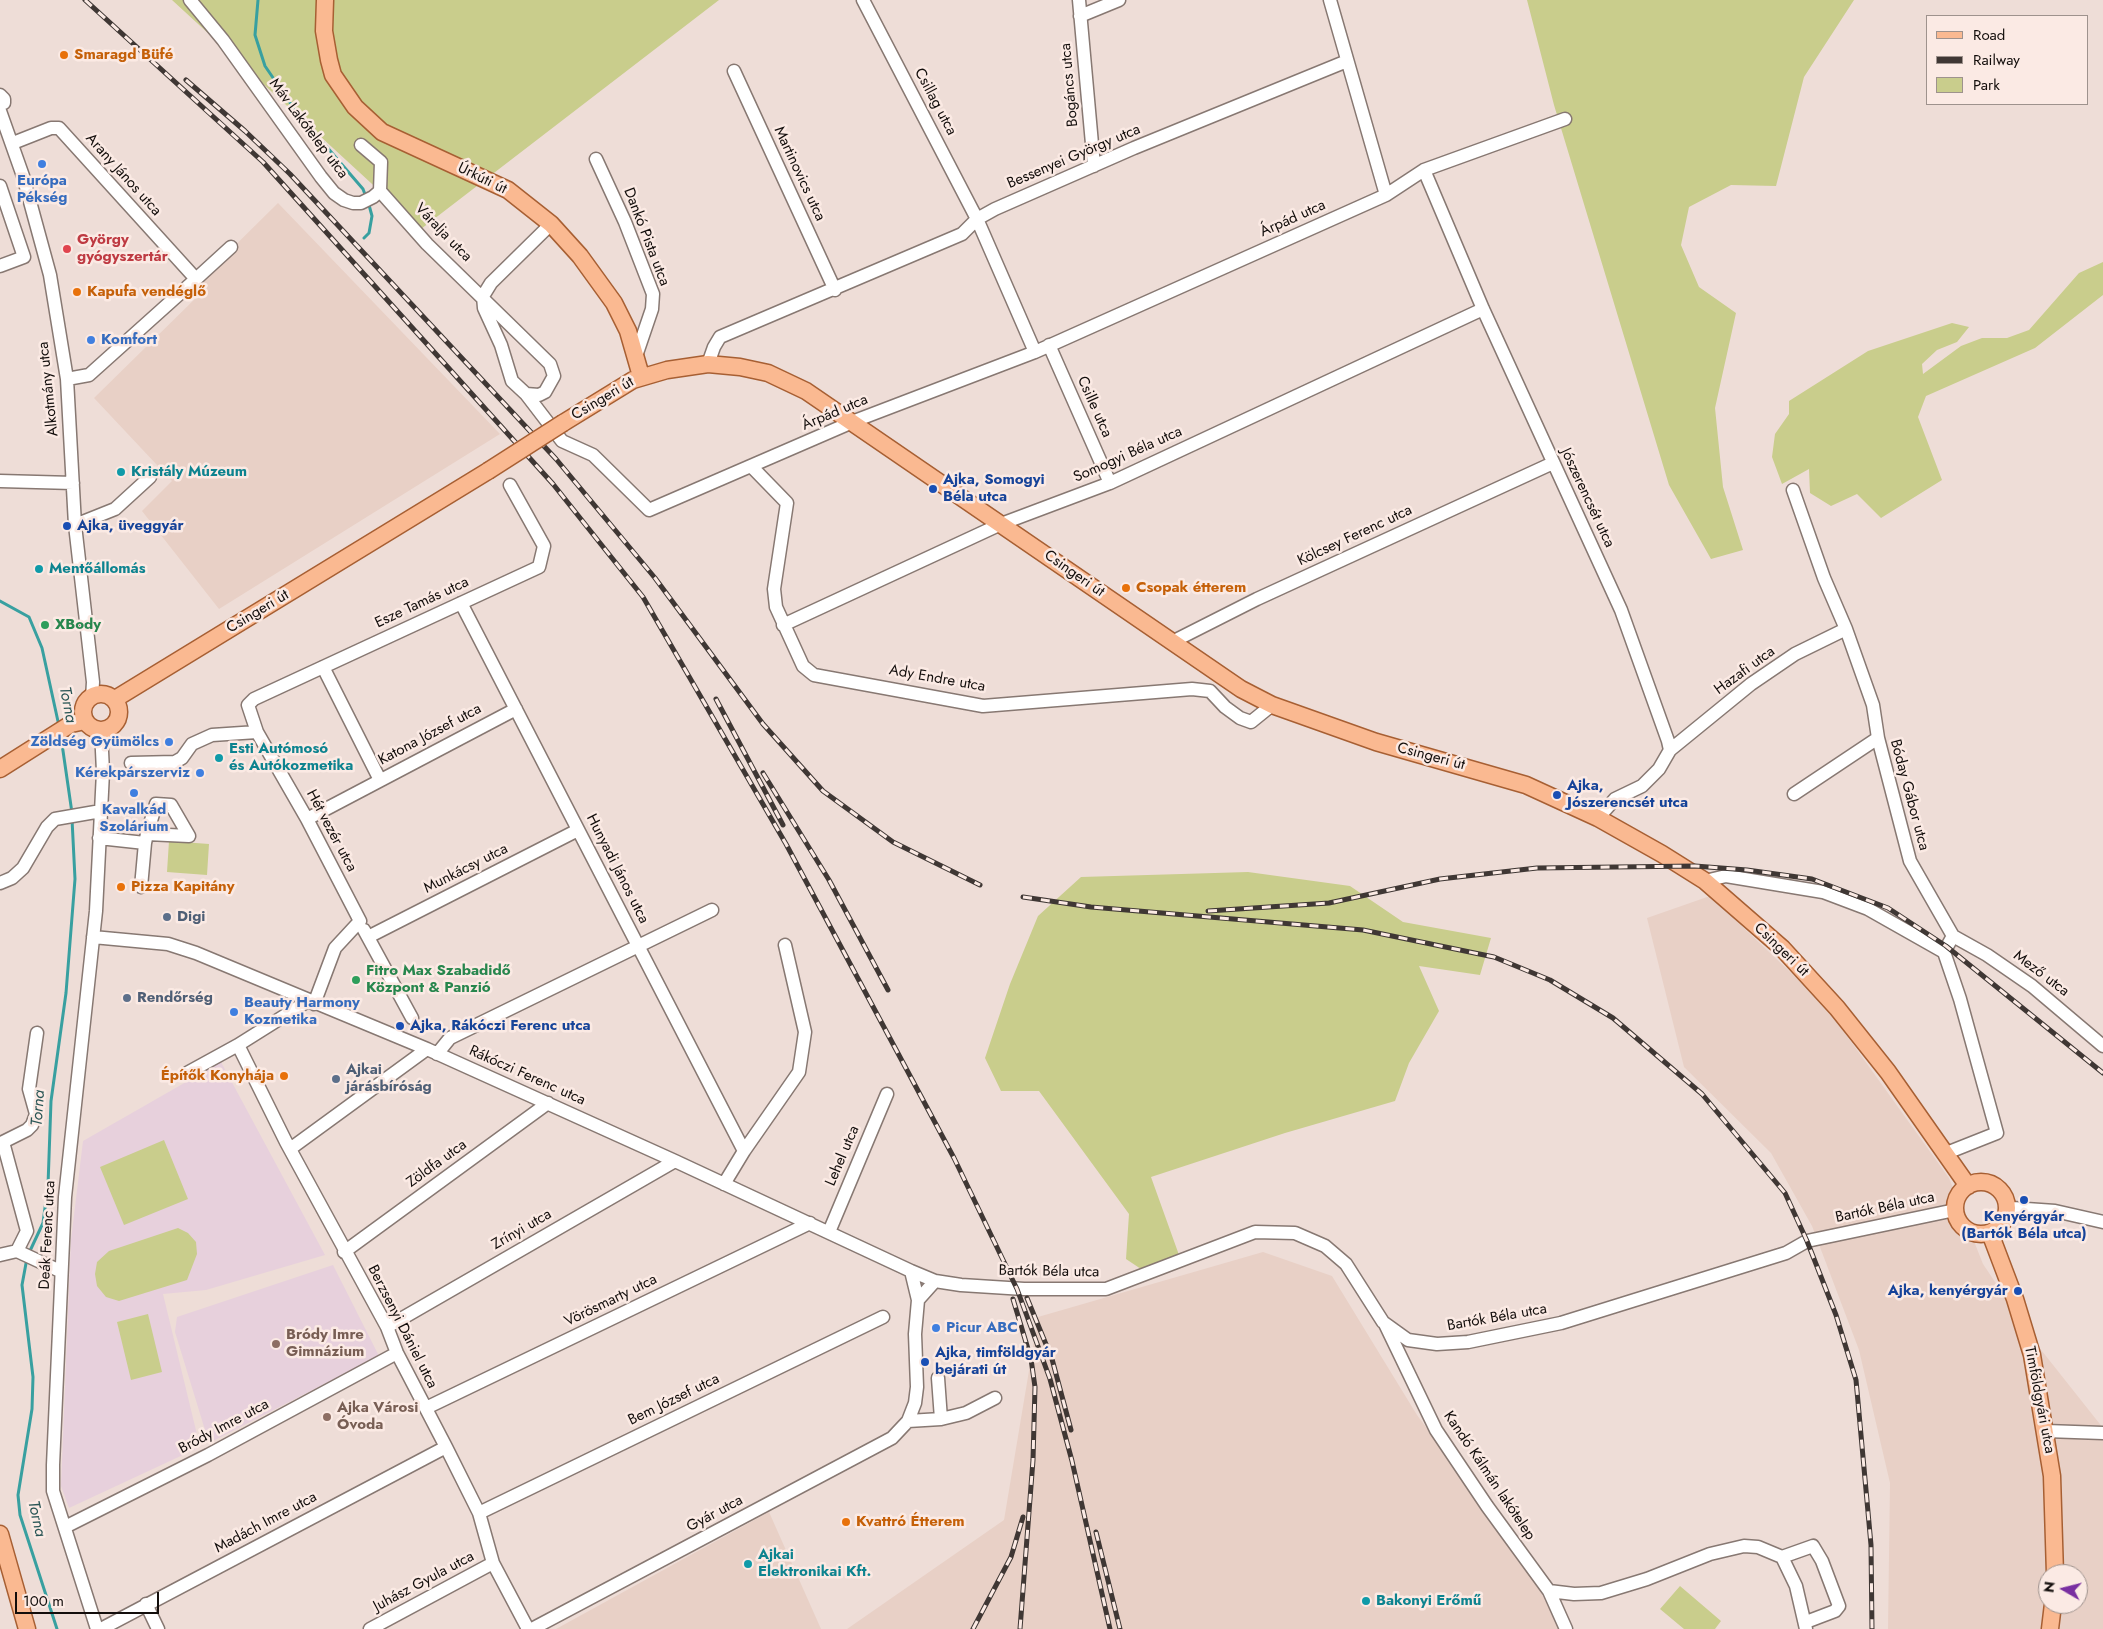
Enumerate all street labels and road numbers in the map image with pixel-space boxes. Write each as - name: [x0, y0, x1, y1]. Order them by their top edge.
- street label: Bogáncs utca: [1057, 42, 1083, 128]
- street label: Csillag utca: [910, 65, 960, 139]
- street label: Máv Lakótelep utca: [265, 76, 351, 182]
- street label: Bessenyei György utca: [1005, 121, 1143, 193]
- street label: Martinovics utca: [769, 124, 829, 224]
- street label: Arany János utca: [81, 130, 165, 220]
- street label: Úrkúti út: [454, 159, 510, 199]
- street label: Dankó Pista utca: [619, 185, 673, 289]
- street label: Árpád utca: [1257, 197, 1329, 241]
- street label: Váralja utca: [411, 200, 475, 266]
- street label: Alkotmány utca: [35, 341, 63, 437]
- street label: Csingeri út: [569, 373, 637, 425]
- street label: Csille utca: [1073, 374, 1115, 440]
- street label: Árpád utca: [799, 391, 871, 435]
- street label: Somogyi Béla utca: [1071, 423, 1185, 487]
- street label: Jószerencsét utca: [1556, 445, 1618, 551]
- street label: Kölcsey Ferenc utca: [1295, 502, 1415, 570]
- street label: Csingeri út: [1040, 547, 1108, 601]
- street label: Esze Tamás utca: [372, 573, 472, 633]
- street label: Csingeri út: [224, 586, 292, 638]
- street label: Hazafi utca: [1711, 643, 1779, 699]
- street label: Ady Endre utca: [888, 662, 986, 696]
- street label: Katona József utca: [375, 700, 485, 770]
- street label: Bóday Gábor utca: [1885, 737, 1933, 853]
- street label: Csingeri út: [1395, 739, 1467, 775]
- street label: Hét vezér utca: [302, 787, 360, 875]
- street label: Hunyadi János utca: [582, 811, 652, 927]
- street label: Munkácsy utca: [421, 840, 511, 898]
- street label: Csingeri út: [1750, 919, 1812, 981]
- street label: Mező utca: [2010, 947, 2072, 1001]
- street label: Rákóczi Ferenc utca: [466, 1042, 588, 1110]
- street label: Lehel utca: [822, 1123, 864, 1189]
- street label: Zöldfa utca: [403, 1136, 471, 1192]
- street label: Deák Ferenc utca: [36, 1180, 60, 1290]
- street label: Bartók Béla utca: [1834, 1189, 1936, 1227]
- street label: Zrínyi utca: [489, 1206, 555, 1254]
- street label: Berzsenyi Dániel utca: [363, 1262, 441, 1392]
- street label: Bartók Béla utca: [998, 1262, 1100, 1282]
- street label: Vörösmarty utca: [562, 1271, 660, 1331]
- street label: Bartók Béla utca: [1446, 1300, 1548, 1336]
- street label: Timföldgyári utca: [2020, 1345, 2058, 1455]
- street label: Bem József utca: [625, 1370, 723, 1430]
- street label: Bródy Imre utca: [176, 1396, 272, 1458]
- street label: Kandó Kálmán lakótelep: [1439, 1408, 1539, 1544]
- street label: Madách Imre utca: [212, 1489, 320, 1557]
- street label: Gyár utca: [684, 1492, 746, 1536]
- street label: Juhász Gyula utca: [371, 1548, 477, 1616]

